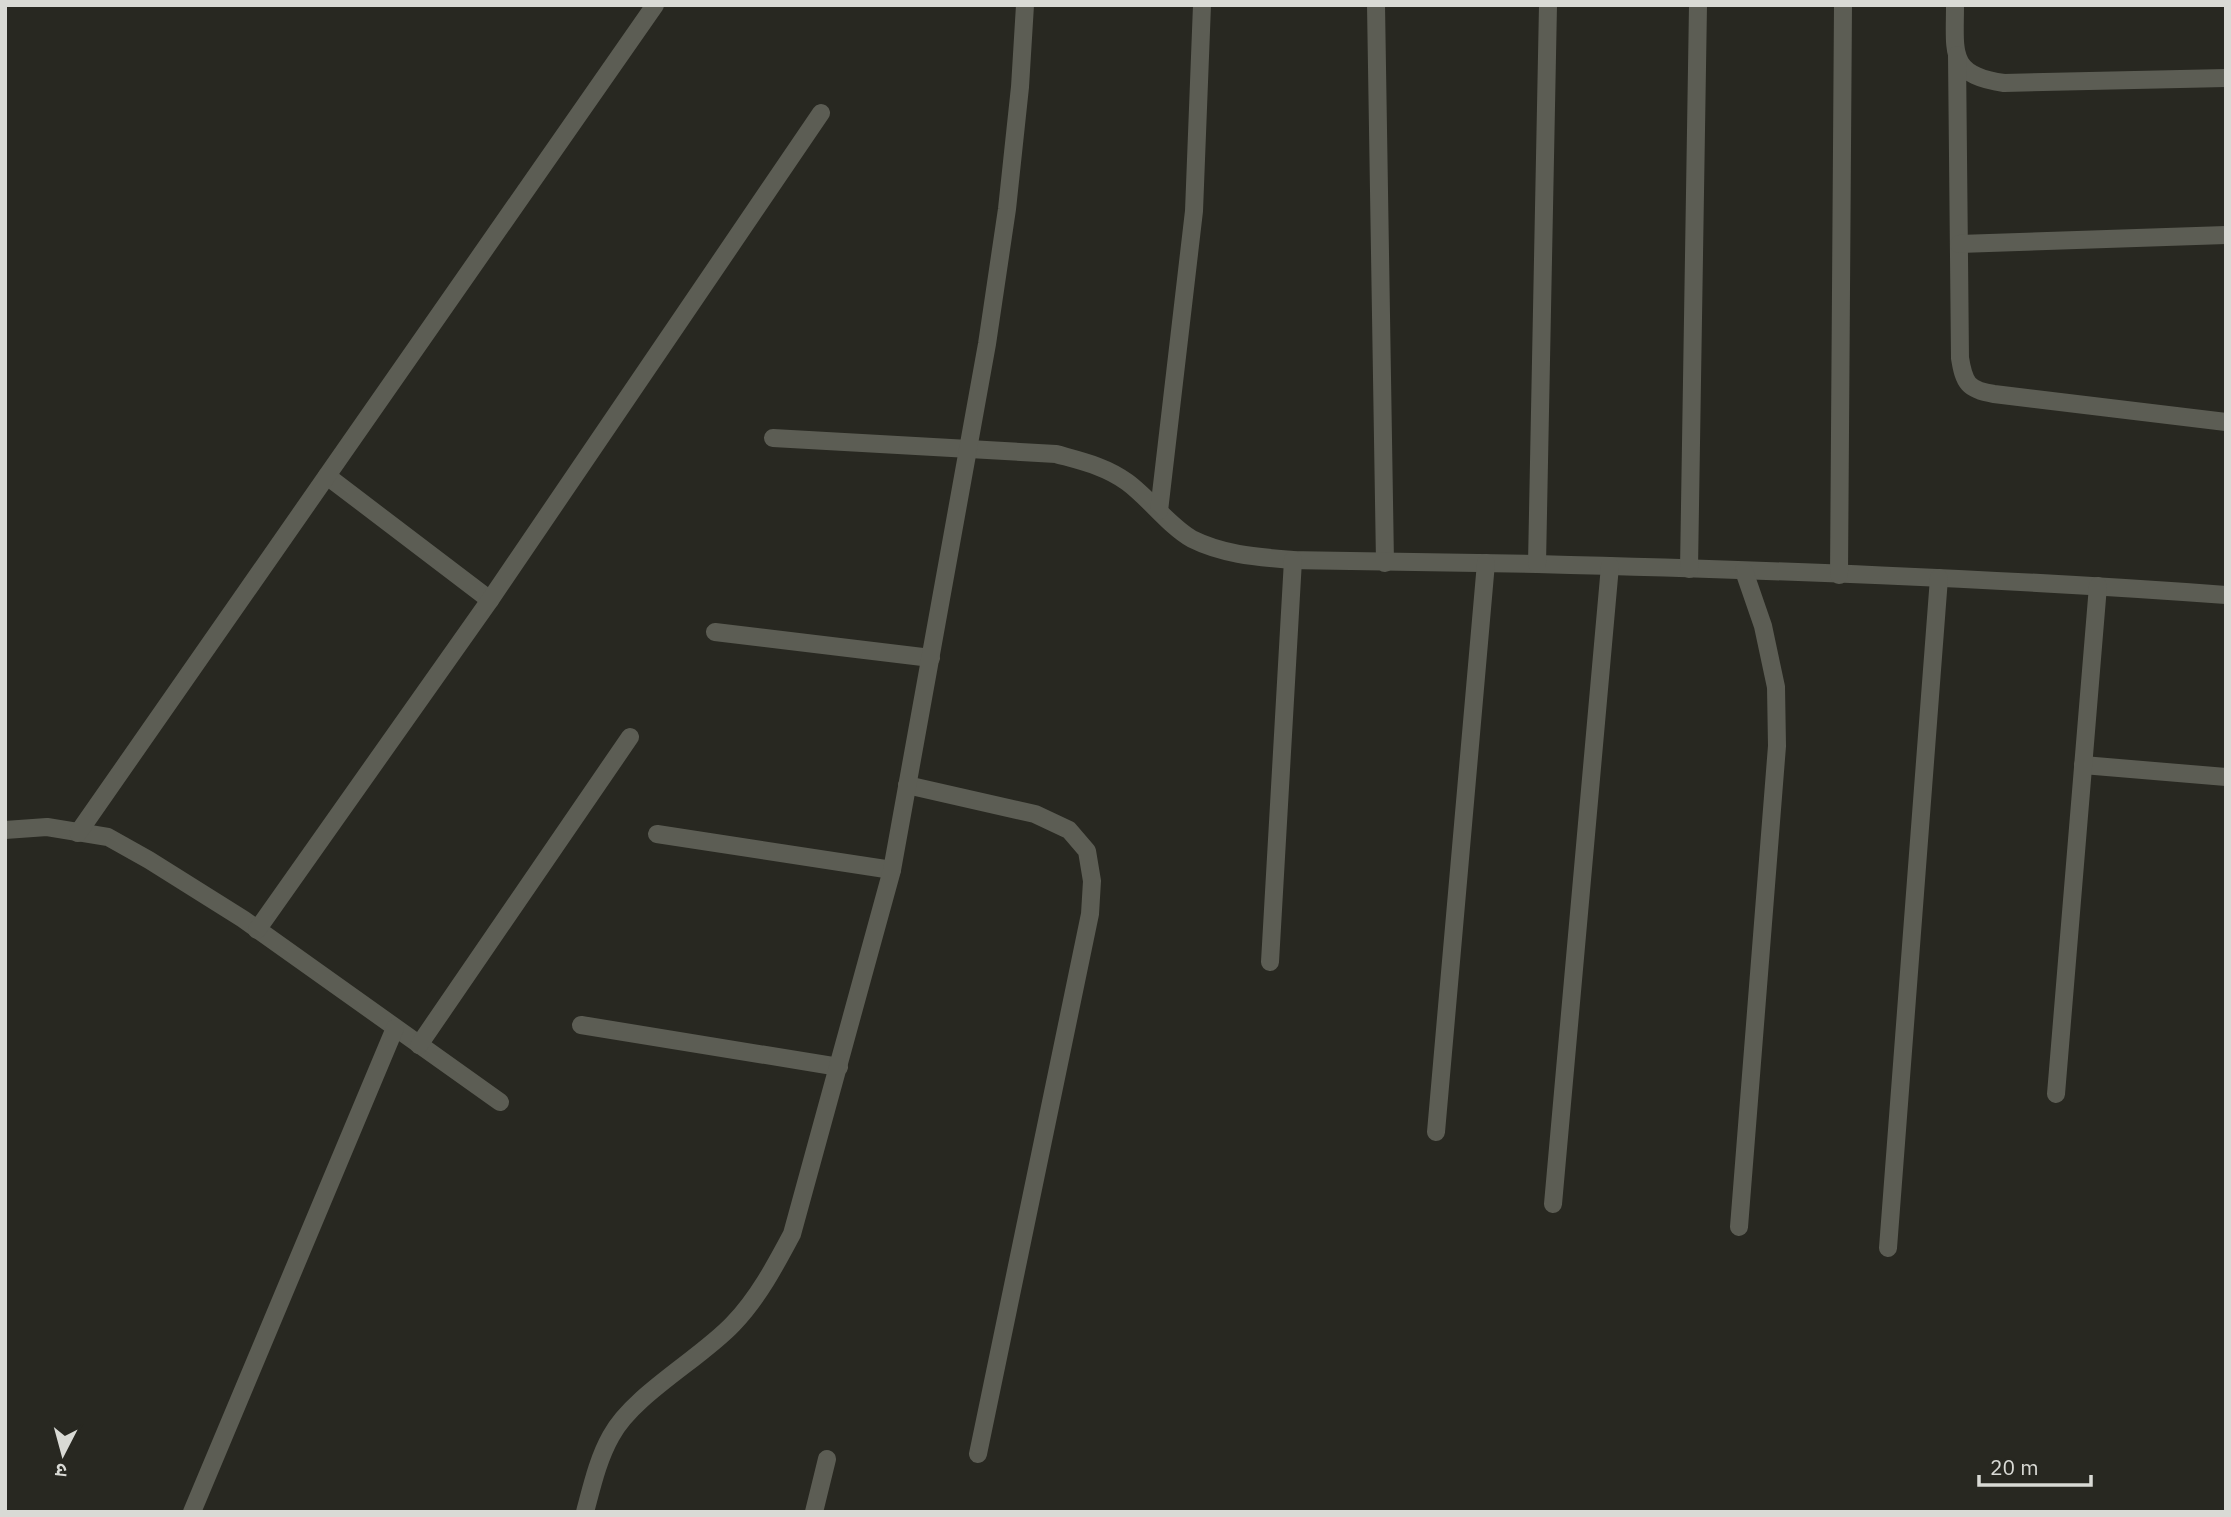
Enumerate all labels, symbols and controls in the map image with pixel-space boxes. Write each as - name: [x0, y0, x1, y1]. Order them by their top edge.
- north arrow: [28, 1419, 98, 1489]
- scale bar: [1979, 1444, 2091, 1488]
- text: 20 m: [1990, 1453, 2039, 1481]
- text: उ: [54, 1458, 68, 1483]

